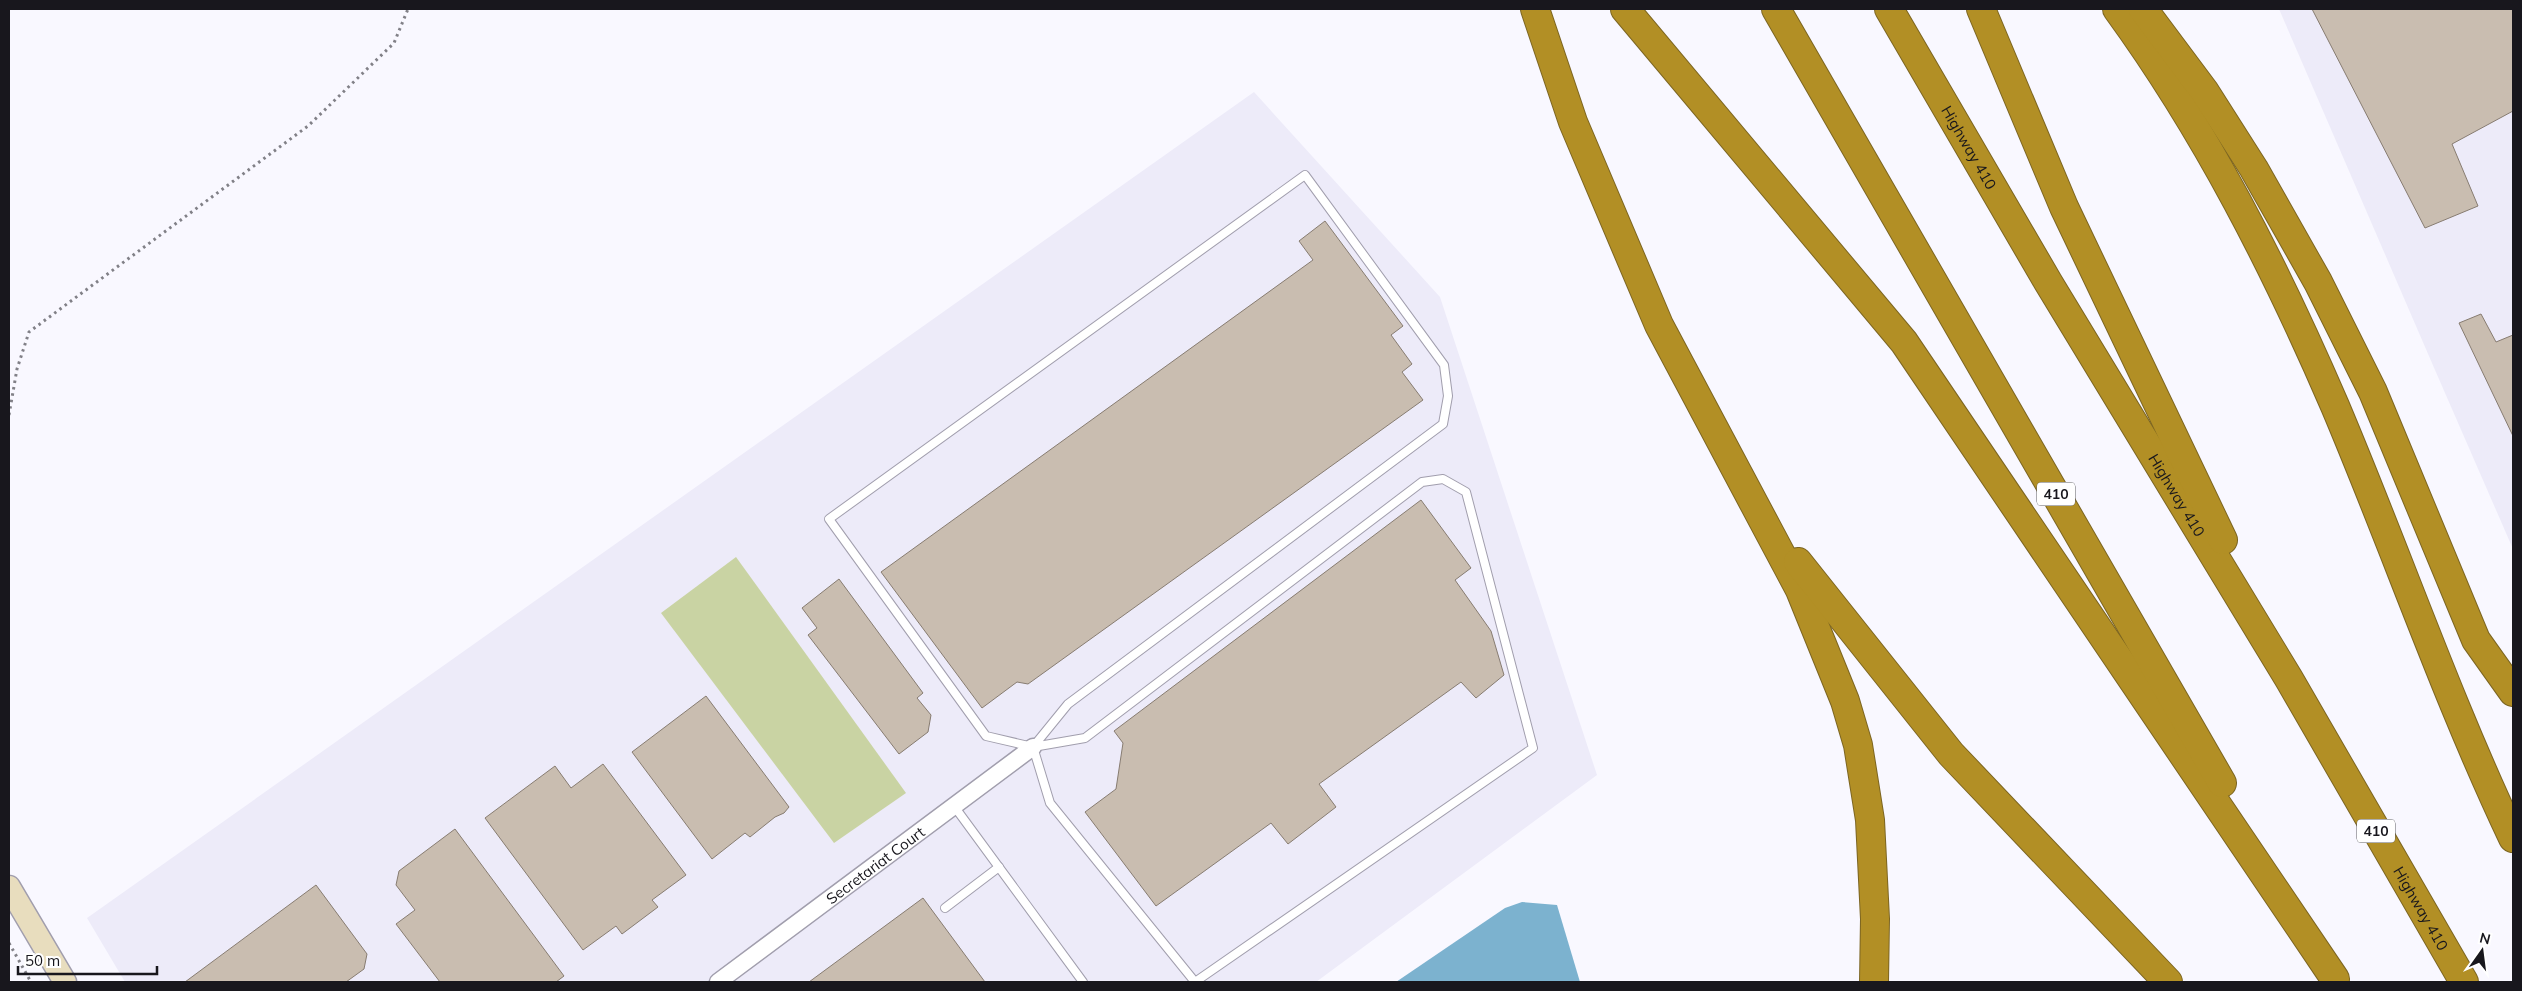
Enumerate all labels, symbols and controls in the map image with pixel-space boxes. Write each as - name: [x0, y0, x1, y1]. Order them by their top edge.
- street label: Highway 410: [1938, 102, 2001, 192]
- street label: Highway 410: [2145, 450, 2210, 540]
- road number: 410: [2037, 482, 2075, 506]
- road number: 410: [2357, 819, 2395, 842]
- street label: Secretariat Court: [822, 822, 928, 908]
- street label: Highway 410: [2390, 863, 2453, 953]
- north arrow: [2457, 926, 2507, 976]
- text: N: [2478, 928, 2492, 948]
- scale bar: [18, 944, 156, 976]
- text: 50 m: [25, 951, 60, 970]

